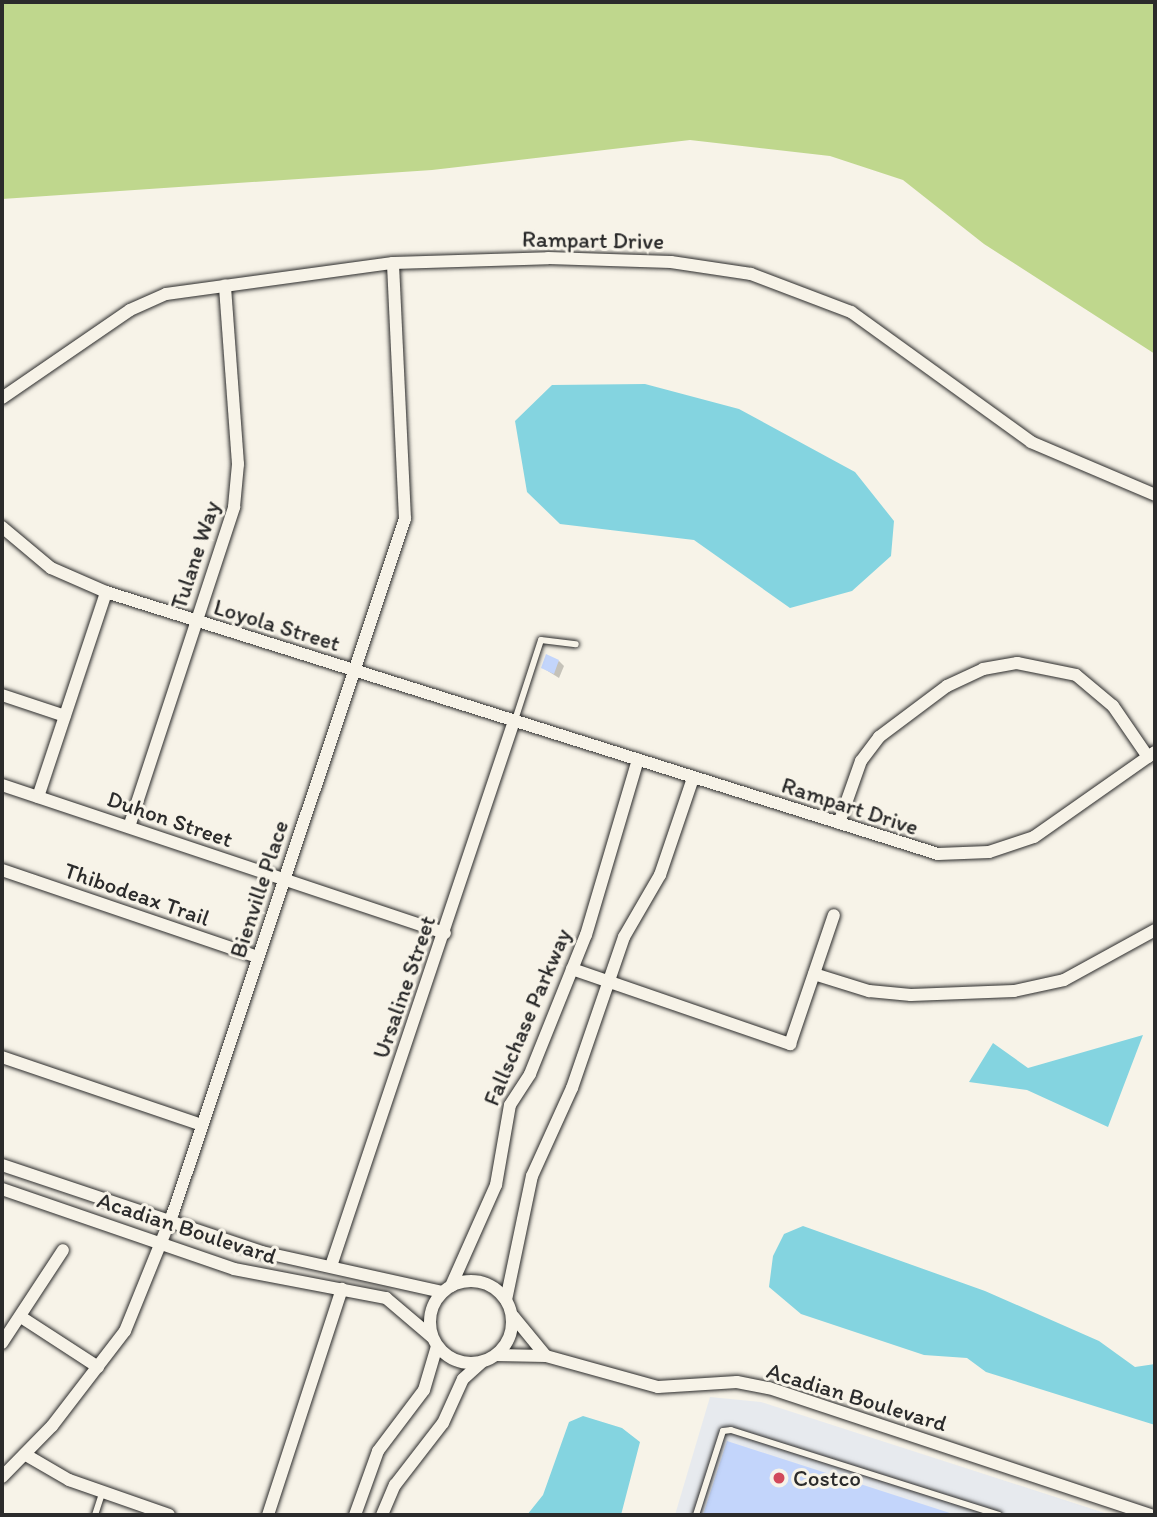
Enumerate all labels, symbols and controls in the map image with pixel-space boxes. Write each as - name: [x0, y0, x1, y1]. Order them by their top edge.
- street label: Rampart Drive: [521, 225, 665, 255]
- street label: Tulane Way: [165, 498, 225, 612]
- street label: Loyola Street: [211, 593, 343, 657]
- street label: Rampart Drive: [778, 771, 922, 841]
- street label: Duhon Street: [104, 785, 236, 853]
- street label: Bienville Place: [224, 817, 294, 961]
- street label: Thibodeax Trail: [61, 856, 213, 932]
- street label: Ursaline Street: [367, 912, 441, 1062]
- street label: Fallschase Parkway: [477, 924, 577, 1110]
- street label: Acadian Boulevard: [94, 1186, 280, 1270]
- street label: Acadian Boulevard: [764, 1356, 950, 1438]
- place label: Costco: [793, 1464, 861, 1492]
- marker: Costco: [771, 1470, 787, 1486]

